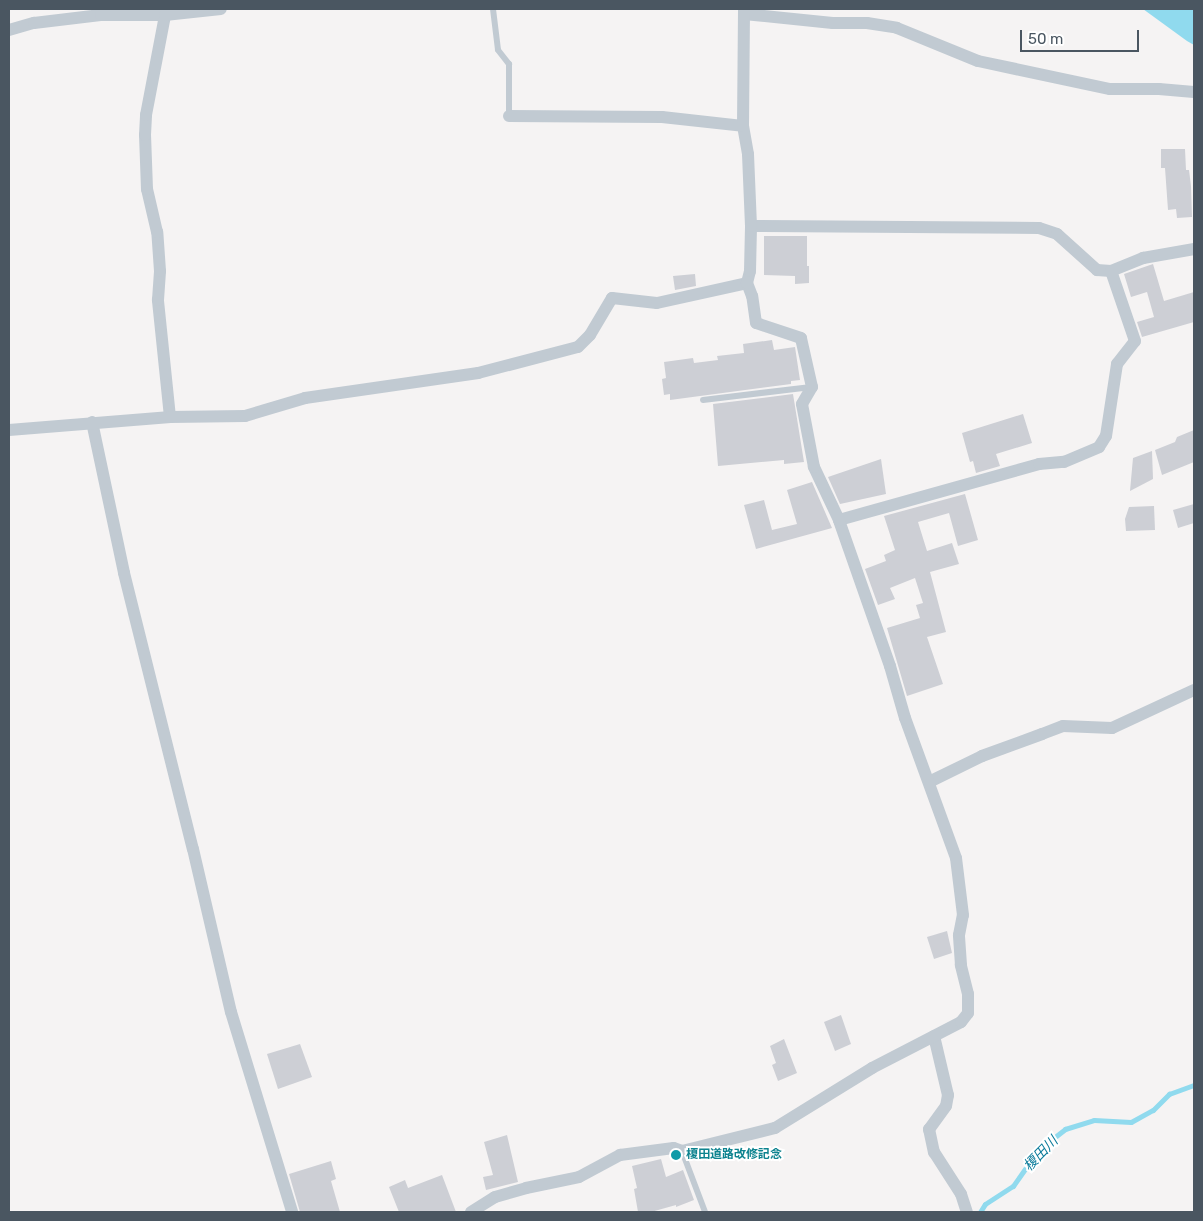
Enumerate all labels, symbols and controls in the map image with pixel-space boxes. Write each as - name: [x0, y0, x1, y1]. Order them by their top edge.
- scale bar: [1023, 20, 1142, 52]
- text: 50 m: [1028, 30, 1063, 48]
- water label: 榎田川: [1020, 1133, 1062, 1175]
- place label: 榎田道路改修記念: [686, 1148, 782, 1162]
- marker: 榎田道路改修記念: [670, 1149, 682, 1161]

